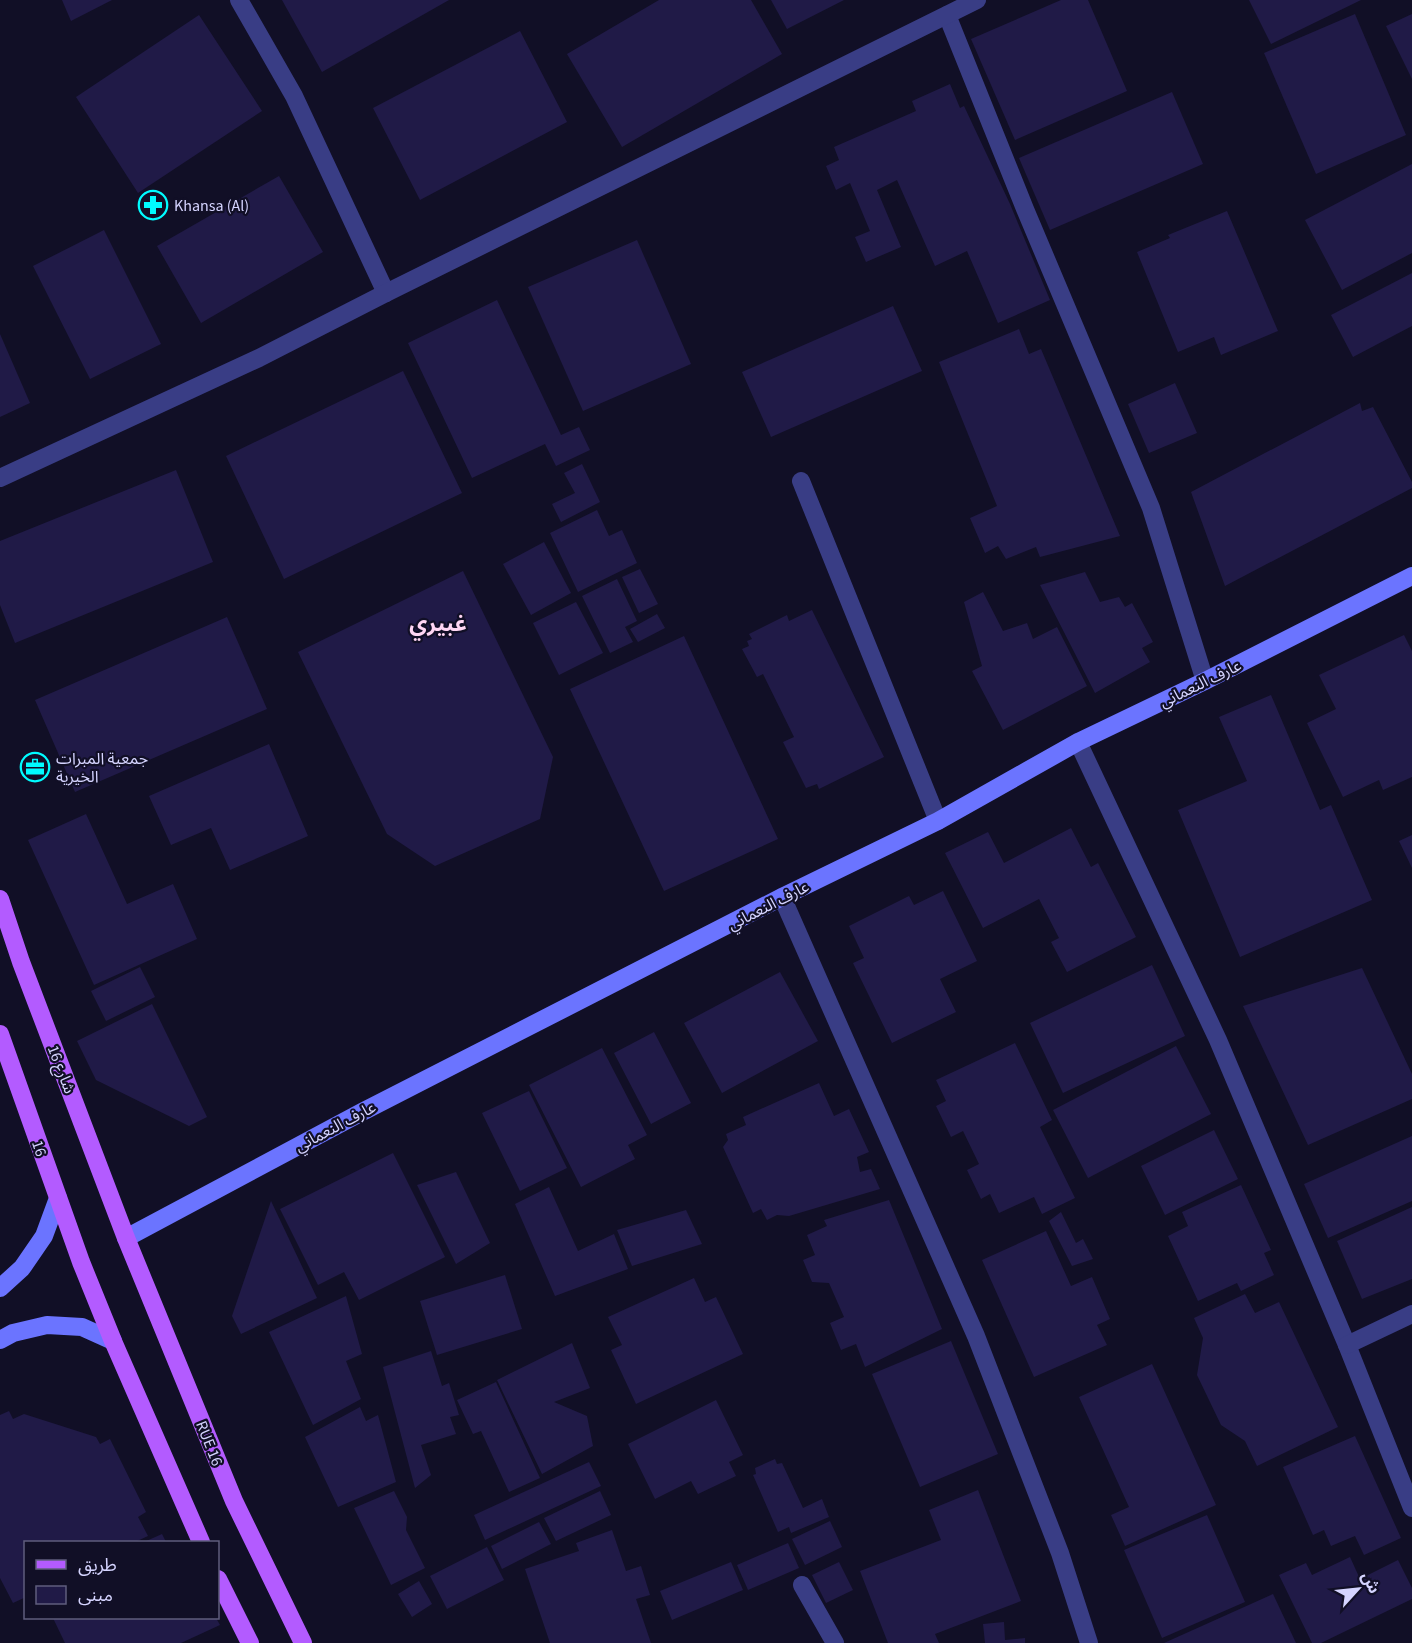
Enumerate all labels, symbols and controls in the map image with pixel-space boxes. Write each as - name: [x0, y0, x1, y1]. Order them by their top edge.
- pharmacy icon: Khansa (Al): [137, 189, 169, 221]
- place label: Khansa (Al): [174, 195, 249, 217]
- district label: غبيري: [409, 608, 467, 641]
- street label: عارف النعماني: [1156, 655, 1245, 714]
- place label: جمعية المبرات الخيرية: [56, 748, 148, 788]
- office icon: جمعية المبرات الخيرية: [19, 751, 51, 783]
- street label: عارف النعماني: [724, 876, 813, 936]
- street label: شارع 16: [41, 1042, 80, 1097]
- street label: عارف النعماني: [291, 1096, 380, 1158]
- street label: 16: [26, 1137, 52, 1159]
- street label: RUE 16: [190, 1417, 228, 1469]
- legend: [24, 1541, 219, 1619]
- text: طريق: [78, 1553, 117, 1578]
- north arrow: [1328, 1559, 1388, 1619]
- text: ش: [1356, 1568, 1385, 1597]
- text: مبنى: [78, 1583, 113, 1608]

